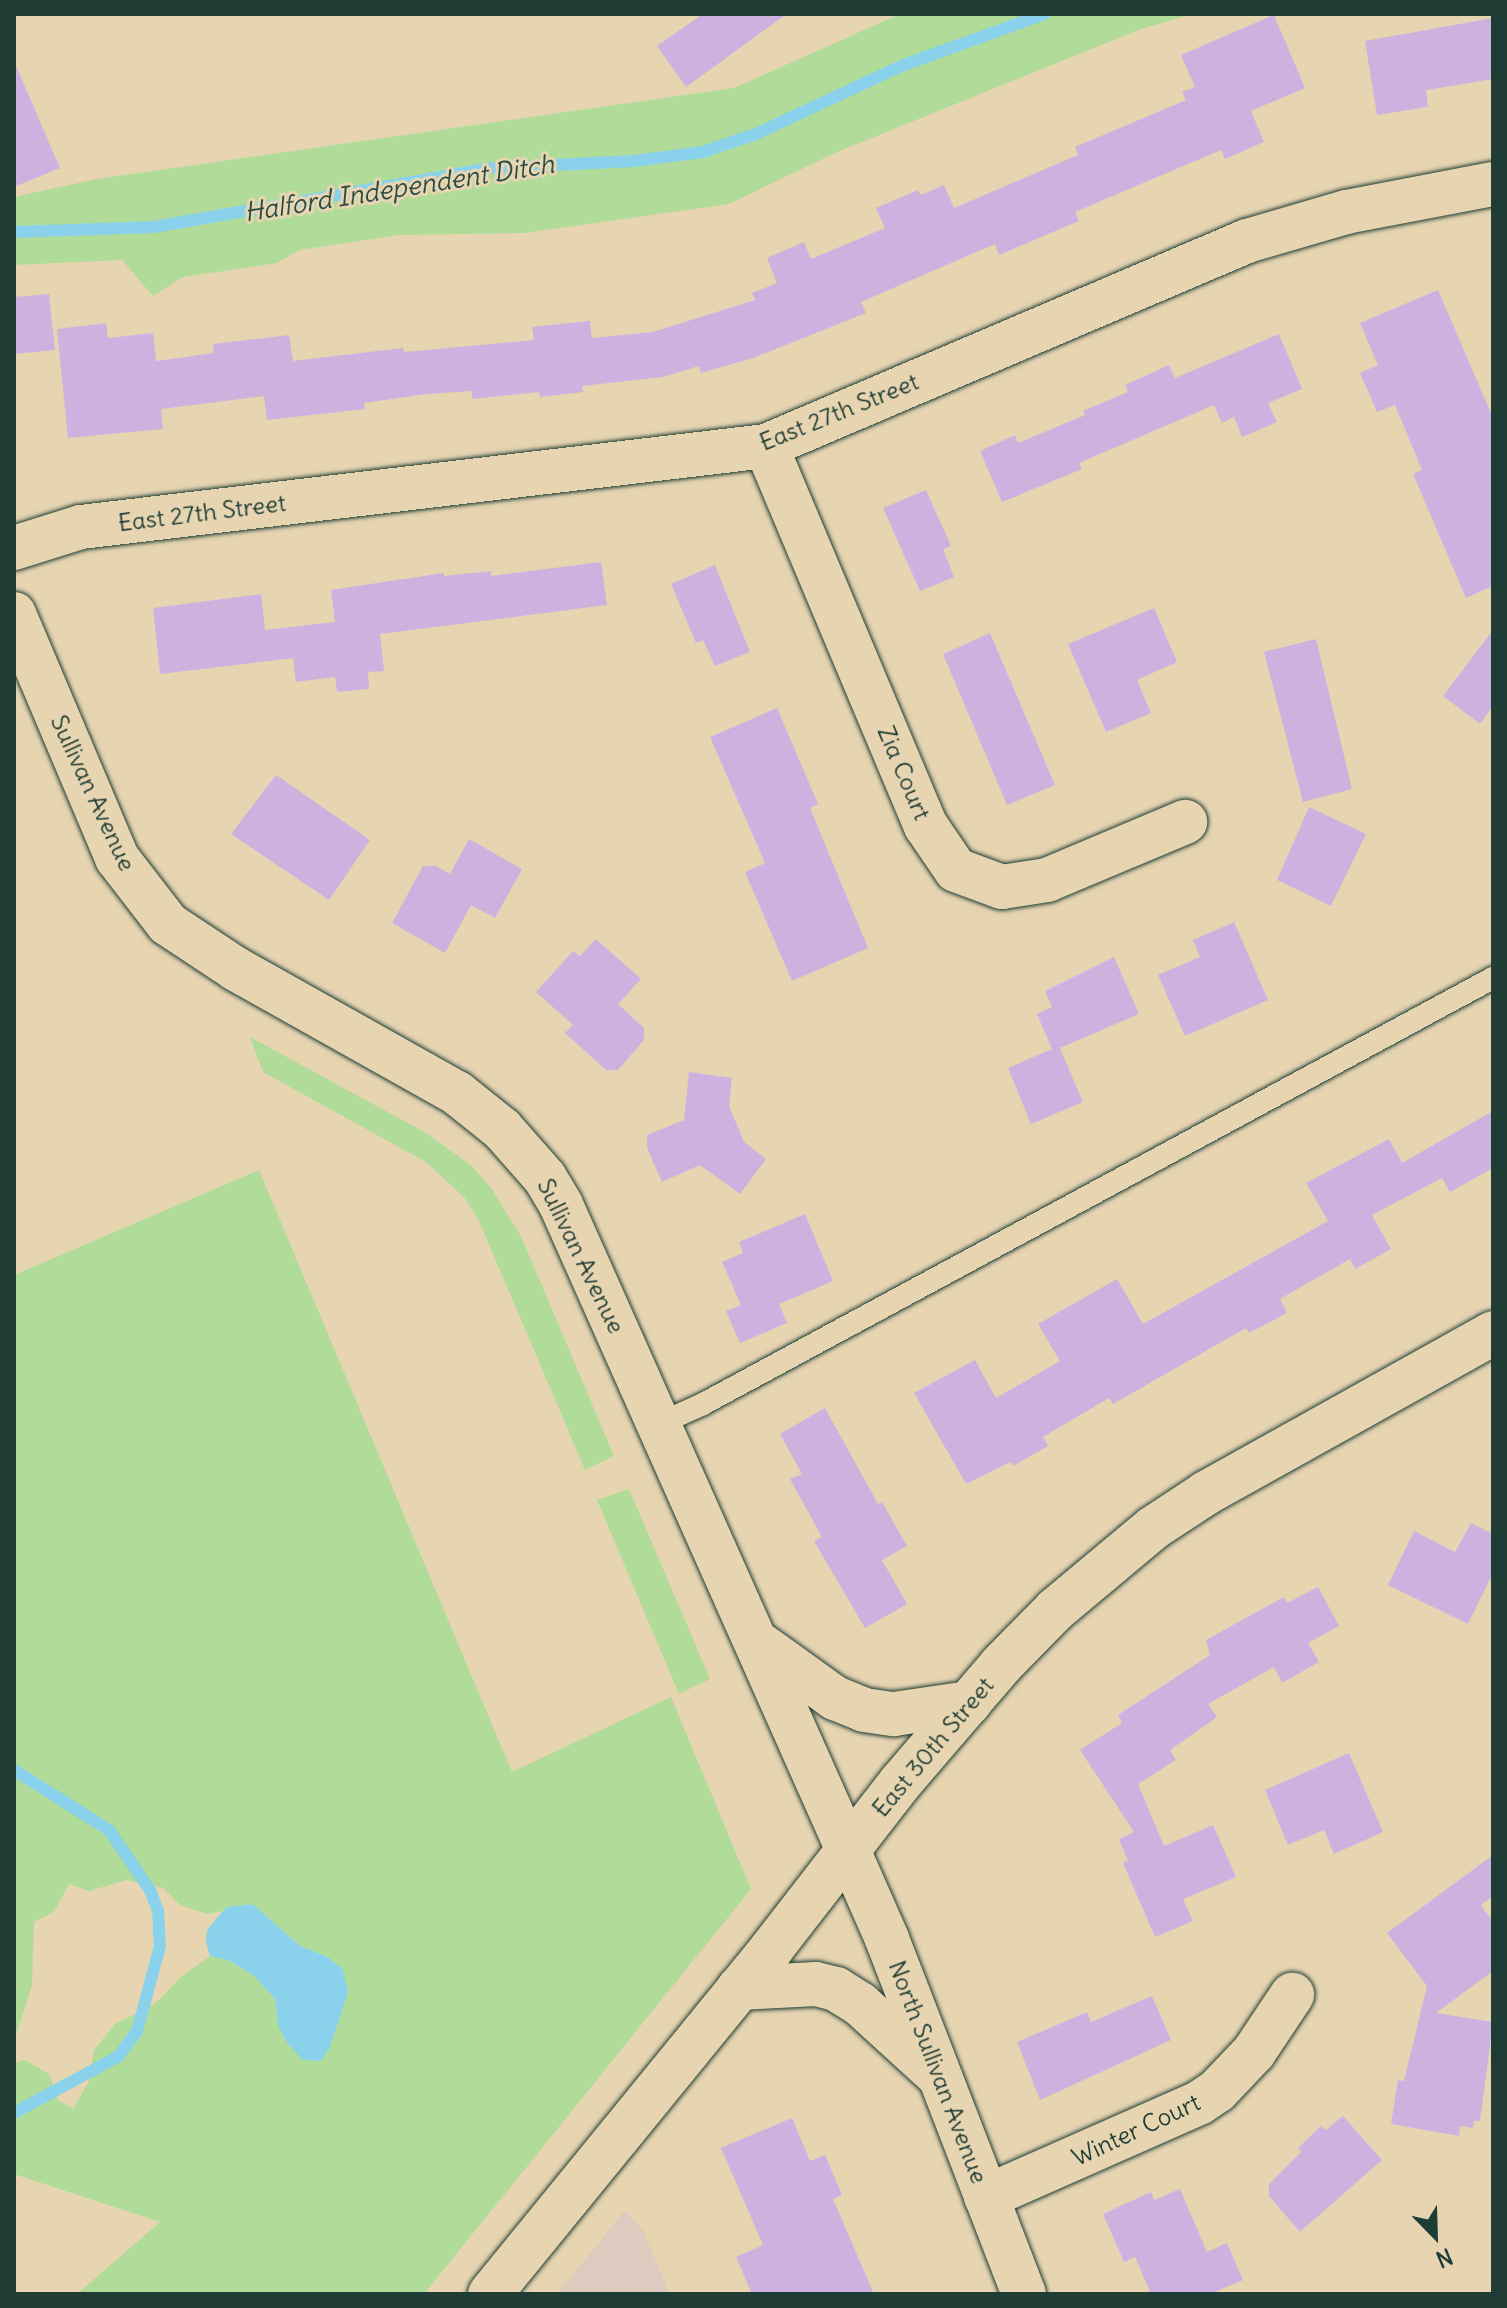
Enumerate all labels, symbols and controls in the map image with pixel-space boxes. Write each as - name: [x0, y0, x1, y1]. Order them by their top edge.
- water label: Halford Independent Ditch: [242, 148, 556, 228]
- street label: East 27th Street: [755, 367, 923, 457]
- street label: East 27th Street: [116, 488, 288, 538]
- street label: Sullivan Avenue: [44, 710, 142, 876]
- street label: Zia Court: [871, 722, 937, 824]
- street label: Sullivan Avenue: [531, 1174, 631, 1338]
- street label: East 30th Street: [866, 1671, 1000, 1823]
- street label: North Sullivan Avenue: [882, 1957, 994, 2187]
- street label: Winter Court: [1067, 2088, 1205, 2172]
- north arrow: [1395, 2196, 1475, 2276]
- text: N: [1432, 2242, 1457, 2274]

